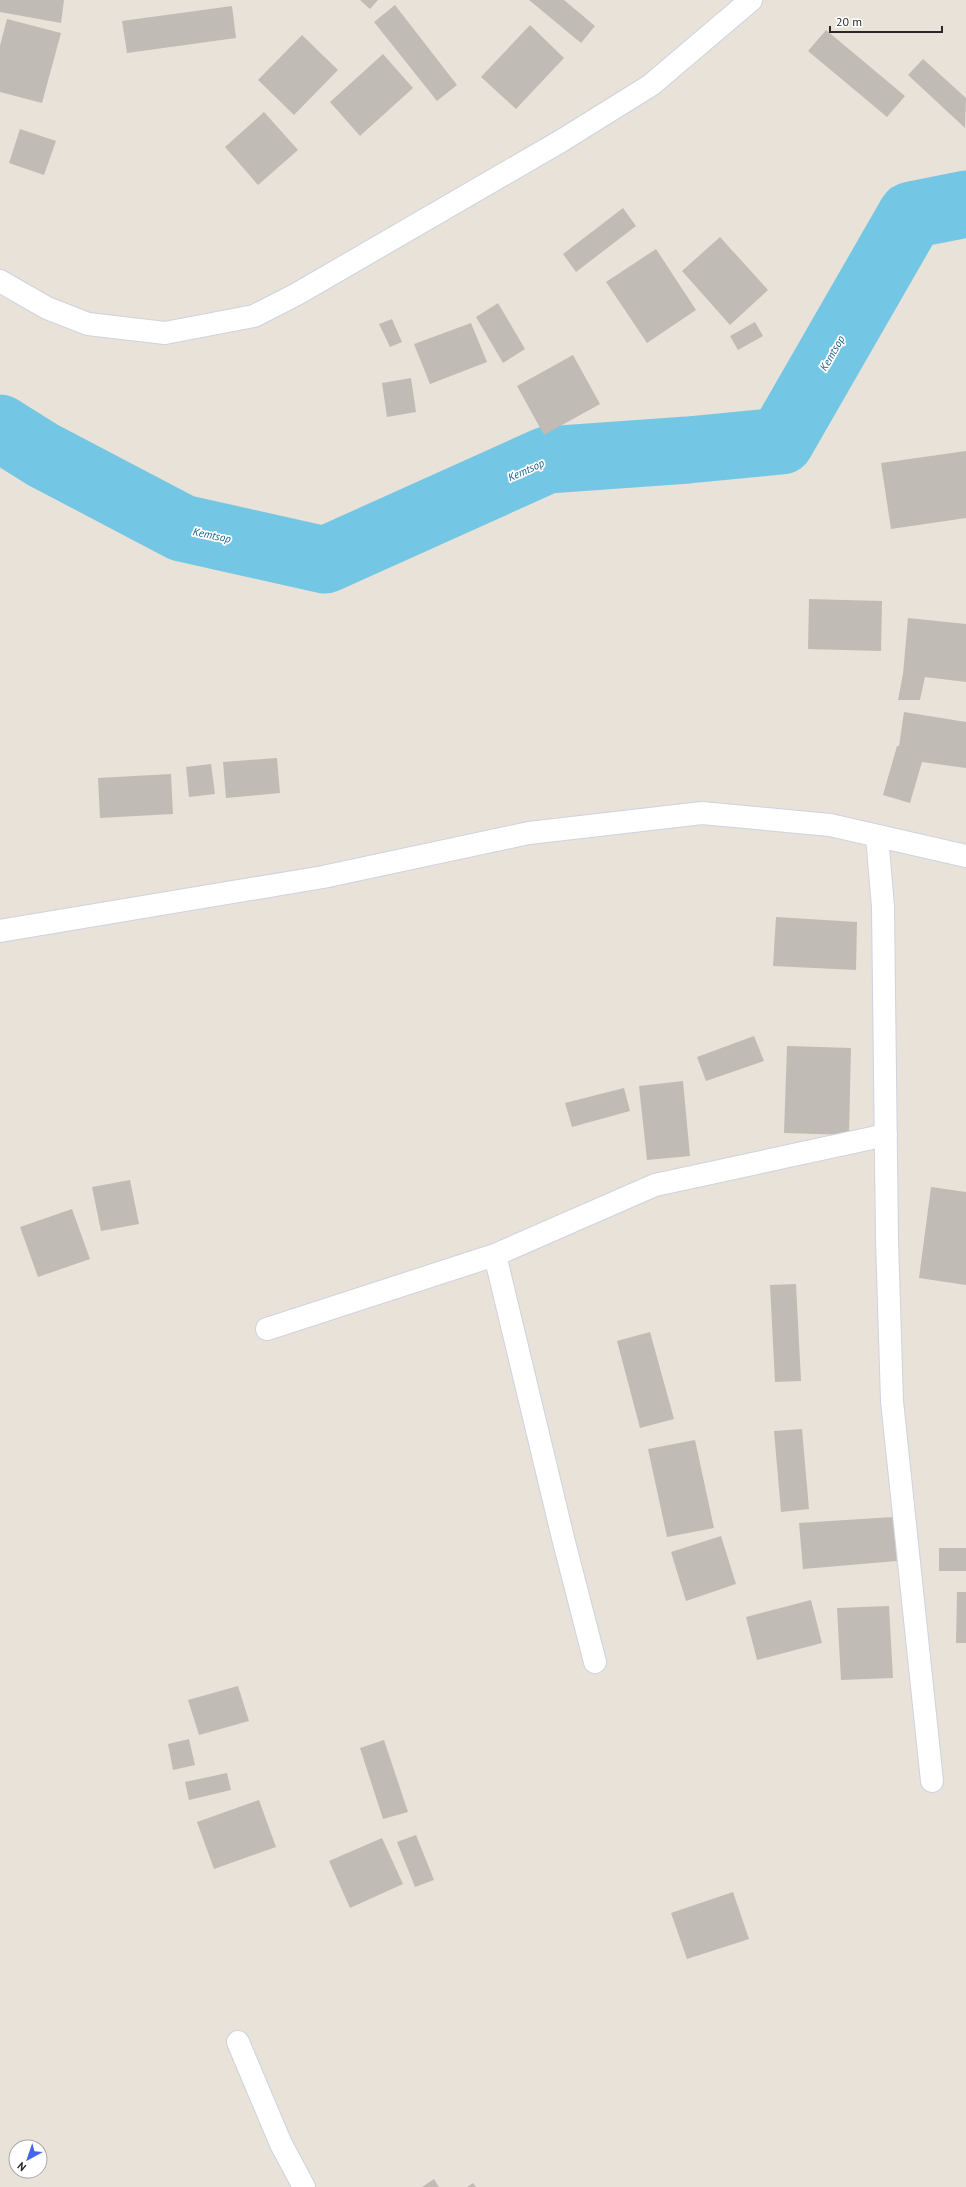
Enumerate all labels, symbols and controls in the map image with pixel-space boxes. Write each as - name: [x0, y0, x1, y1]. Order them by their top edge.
- scale bar: [830, 8, 942, 34]
- text: 20 m: [836, 14, 862, 29]
- water label: Kemtsop: [816, 333, 848, 373]
- water label: Kemtsop: [506, 456, 547, 484]
- water label: Kemtsop: [192, 524, 233, 546]
- north arrow: [8, 2139, 48, 2179]
- text: N: [14, 2159, 29, 2174]

